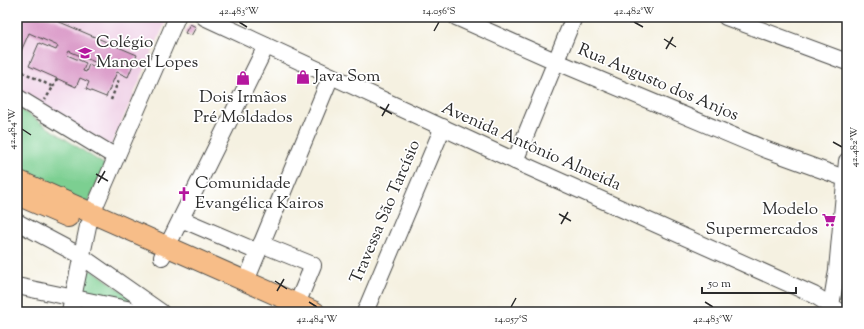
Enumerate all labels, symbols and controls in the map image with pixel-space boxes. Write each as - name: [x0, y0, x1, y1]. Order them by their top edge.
- text: 42.483°W: [219, 4, 259, 19]
- text: 14.056°S: [423, 4, 455, 19]
- text: 42.482°W: [614, 4, 654, 19]
- place label: Colégio Manoel Lopes: [96, 31, 199, 75]
- street label: Rua Augusto dos Anjos: [574, 38, 743, 128]
- school or university icon: Colégio Manoel Lopes: [77, 45, 93, 61]
- place label: Java Som: [313, 65, 380, 89]
- shop icon: Java Som: [295, 69, 311, 85]
- shop icon: Dois Irmãos Pré Moldados: [235, 70, 251, 86]
- place label: Dois Irmãos Pré Moldados: [193, 86, 293, 130]
- street label: Avenida Antônio Almeida: [437, 97, 625, 198]
- text: 42.484°W: [5, 109, 20, 149]
- text: 42.482°W: [847, 127, 862, 167]
- street label: Travessa São Tarcísio: [345, 136, 427, 288]
- place label: Comunidade Evangélica Kairos: [195, 172, 324, 216]
- church icon: Comunidade Evangélica Kairos: [176, 186, 192, 202]
- place label: Modelo Supermercados: [705, 198, 818, 242]
- supermarket icon: Modelo Supermercados: [821, 212, 837, 228]
- scale bar: [702, 269, 796, 295]
- text: 50 m: [707, 275, 731, 293]
- text: 42.484°W: [297, 312, 337, 327]
- text: 14.057°S: [495, 312, 528, 327]
- text: 42.483°W: [693, 312, 733, 327]

